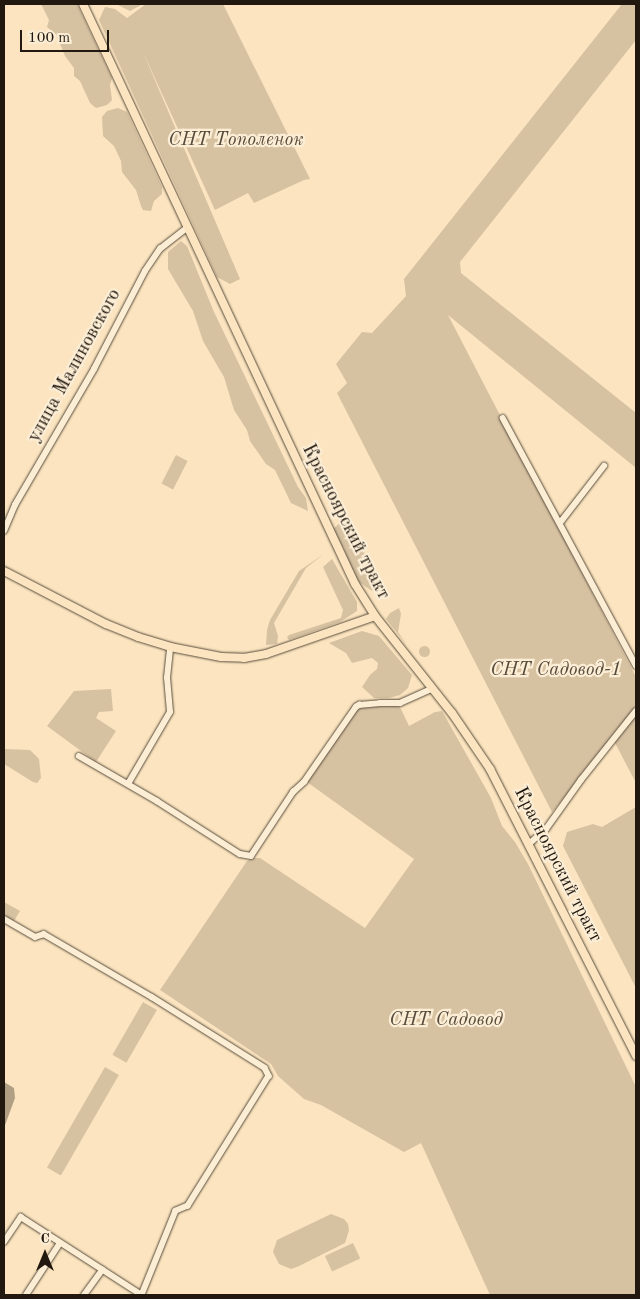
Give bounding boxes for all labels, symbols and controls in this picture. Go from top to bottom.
scale bar [22,20,111,52]
text: 100 m [28,31,70,46]
park label: СНТ Тополенок [168,130,304,152]
street label: улица Малиновского [23,285,127,447]
street label: Красноярский тракт [296,441,394,603]
park label: СНТ Садовод-1 [490,660,622,682]
street label: Красноярский тракт [508,784,606,946]
park label: СНТ Садовод [389,1010,503,1032]
north arrow [20,1229,70,1279]
text: С [40,1232,50,1246]

